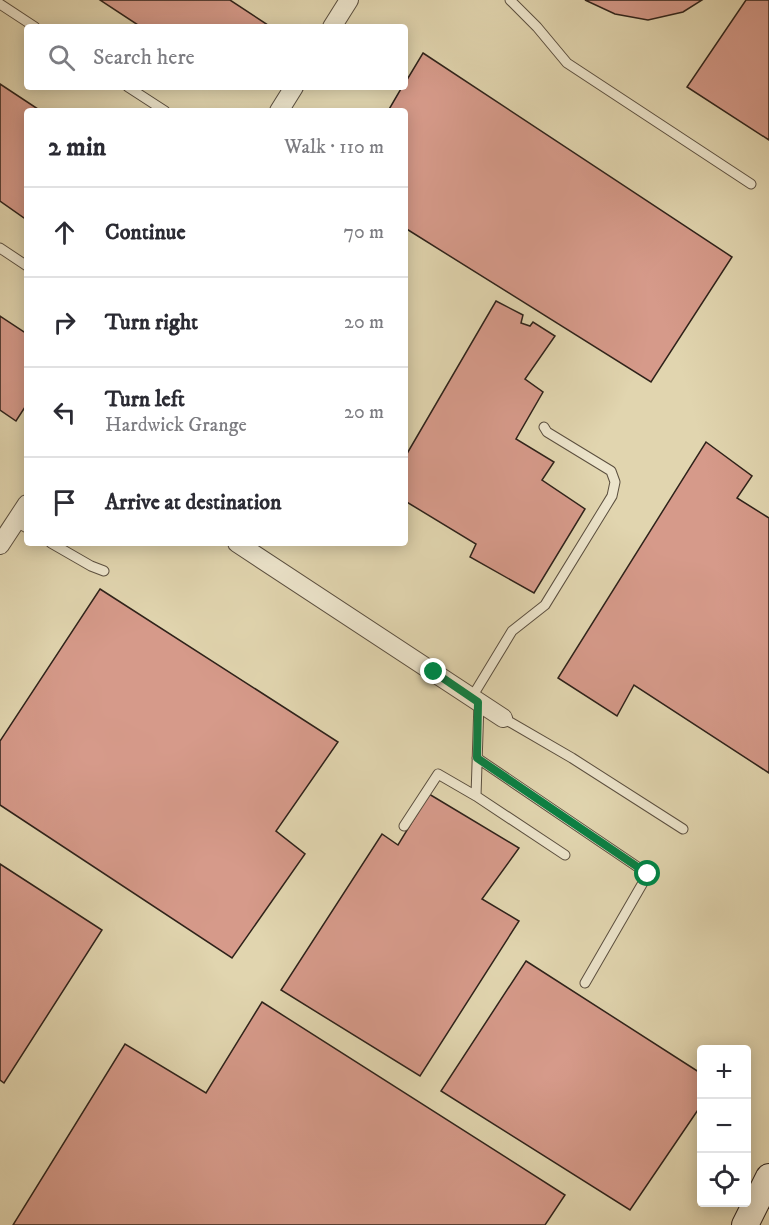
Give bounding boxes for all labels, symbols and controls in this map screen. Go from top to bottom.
search box [24,24,408,90]
icon: search [45,41,78,74]
text: Search here [93,44,195,71]
text: 2 min [48,131,106,164]
text: Walk · 110 m [284,135,384,160]
icon: ahead [48,216,81,249]
text: Continue [105,219,186,246]
text: 70 m [343,220,384,245]
icon: right [48,306,81,339]
text: Turn right [105,309,198,336]
text: 20 m [344,310,384,335]
text: Turn left [105,386,185,413]
icon: left [48,396,81,429]
text: 20 m [344,400,384,425]
text: Hardwick Grange [105,413,247,438]
icon: arrive [48,486,81,519]
text: Arrive at destination [105,489,282,516]
route end [420,658,446,684]
route start [634,860,660,886]
map controls [697,1045,751,1207]
button: + [697,1045,751,1099]
button: − [697,1099,751,1153]
button: locate [697,1153,751,1207]

